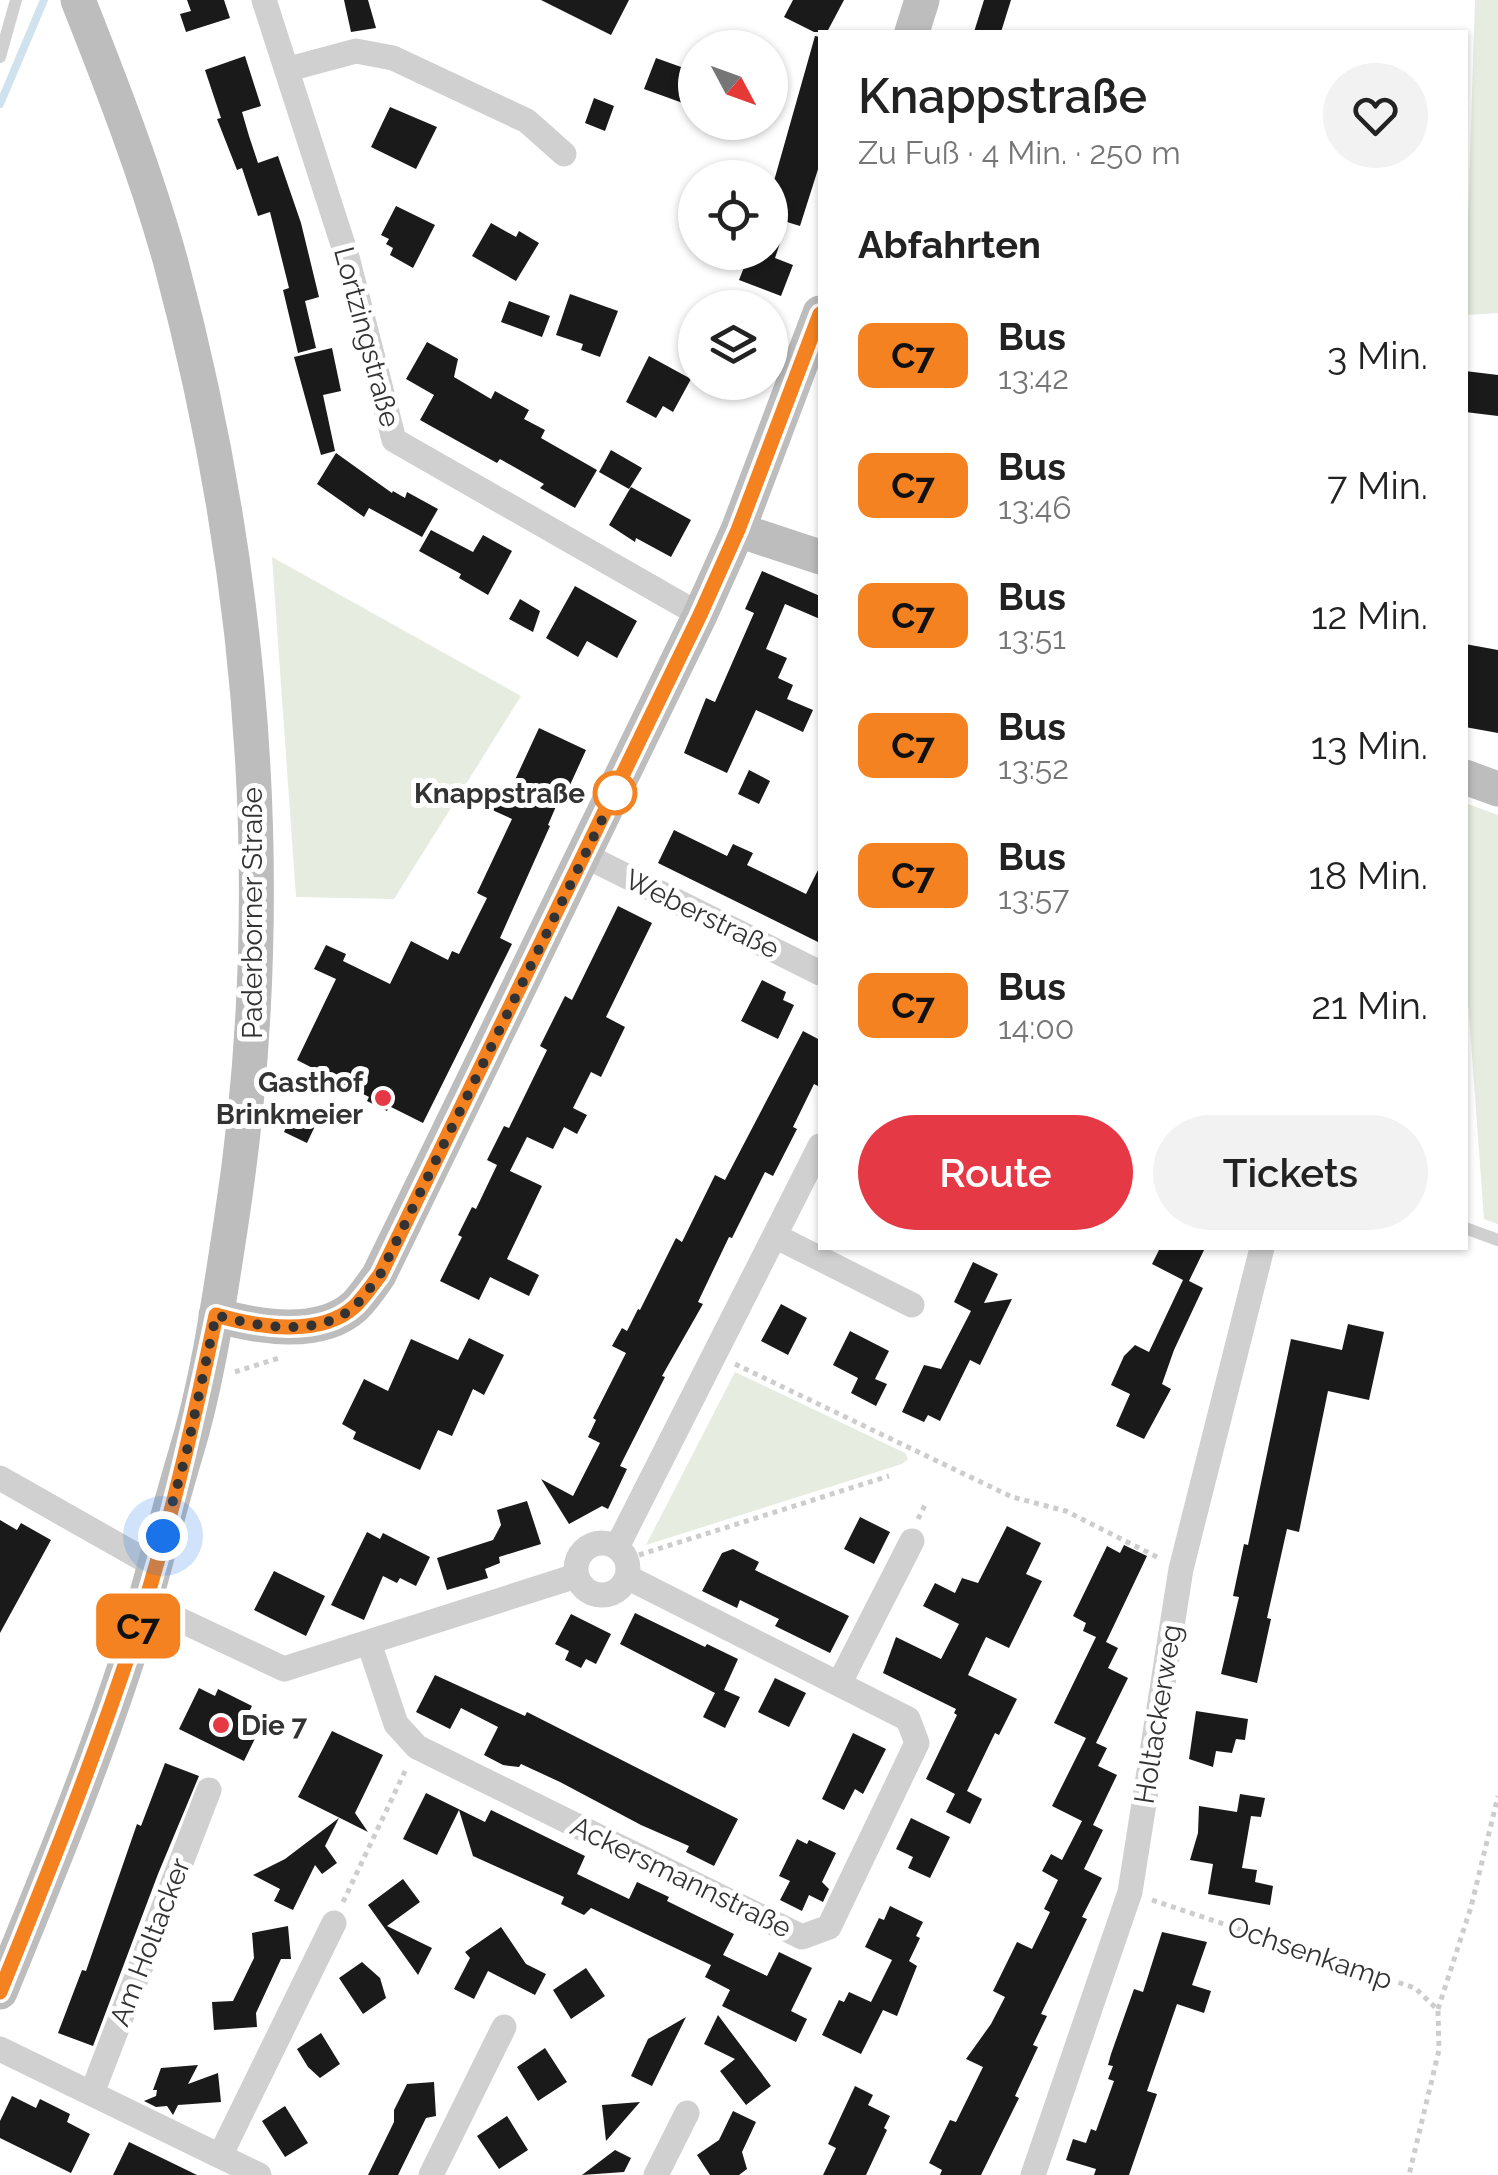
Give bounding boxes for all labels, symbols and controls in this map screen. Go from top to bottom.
north arrow [678,30,788,140]
map controls [678,30,788,400]
button: heart [1323,63,1428,168]
text: Knappstraße [858,68,1147,124]
text: Zu Fuß · 4 Min. · 250 m [858,134,1181,171]
button: locate [678,160,788,270]
text: Abfahrten [858,222,1041,267]
street label: Lortzingstraße [327,243,407,431]
button: layers [678,290,788,400]
text: Bus [998,314,1066,359]
text: 3 Min. [1327,333,1428,378]
text: C7 [891,335,935,376]
text: 13:42 [998,359,1069,396]
text: Bus [998,444,1066,489]
text: 7 Min. [1327,463,1428,508]
text: C7 [891,465,935,506]
text: 13:46 [998,489,1072,526]
text: Bus [998,574,1066,619]
text: 12 Min. [1311,593,1428,638]
text: C7 [891,595,935,636]
text: 13:51 [998,619,1066,656]
text: Bus [998,704,1066,749]
text: 13 Min. [1311,723,1428,768]
text: C7 [891,725,935,766]
text: 13:52 [998,749,1069,786]
marker: Knappstraße [594,772,636,814]
place label: Knappstraße [414,777,585,810]
street label: Paderborner Straße [236,787,269,1039]
text: Bus [998,834,1066,879]
text: 18 Min. [1309,853,1428,898]
text: C7 [891,855,935,896]
street label: Weberstraße [620,863,784,965]
text: 13:57 [998,879,1069,916]
text: Bus [998,964,1066,1009]
text: 21 Min. [1311,983,1428,1028]
text: C7 [891,985,935,1026]
text: 14:00 [998,1009,1074,1046]
place label: Gasthof Brinkmeier [216,1066,365,1131]
marker: Gasthof Brinkmeier [372,1087,394,1109]
button: Route [858,1115,1133,1230]
button: Tickets [1153,1115,1428,1230]
your location [138,1511,188,1561]
line badge: C7 [93,1594,183,1658]
text: C7 [116,1606,160,1647]
street label: Holtackerweg [1128,1622,1188,1806]
place label: Die 7 [241,1709,308,1742]
marker: Die 7 [210,1714,232,1736]
street label: Ackersmannstraße [565,1809,797,1945]
street label: Am Holtacker [103,1853,197,2030]
street label: Ochsenkamp [1223,1909,1397,1997]

